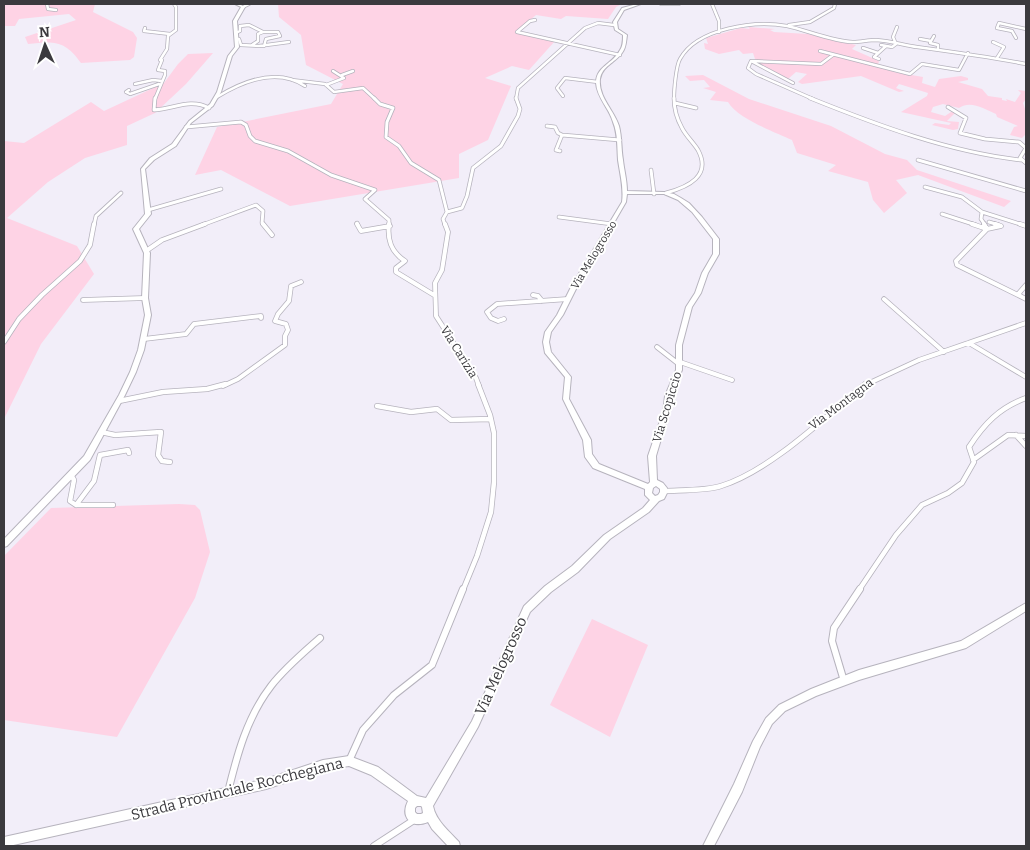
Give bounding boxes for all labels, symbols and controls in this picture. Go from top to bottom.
north arrow [20,20,70,70]
text: N [39,24,50,41]
street label: Via Melogrosso [568,218,620,292]
street label: Via Carizia [438,323,481,381]
street label: Via Scopiccio [650,370,684,444]
street label: Via Montagna [806,375,876,433]
street label: Via Melogrosso [471,614,531,718]
street label: Strada Provinciale Rocchegiana [129,754,345,824]

